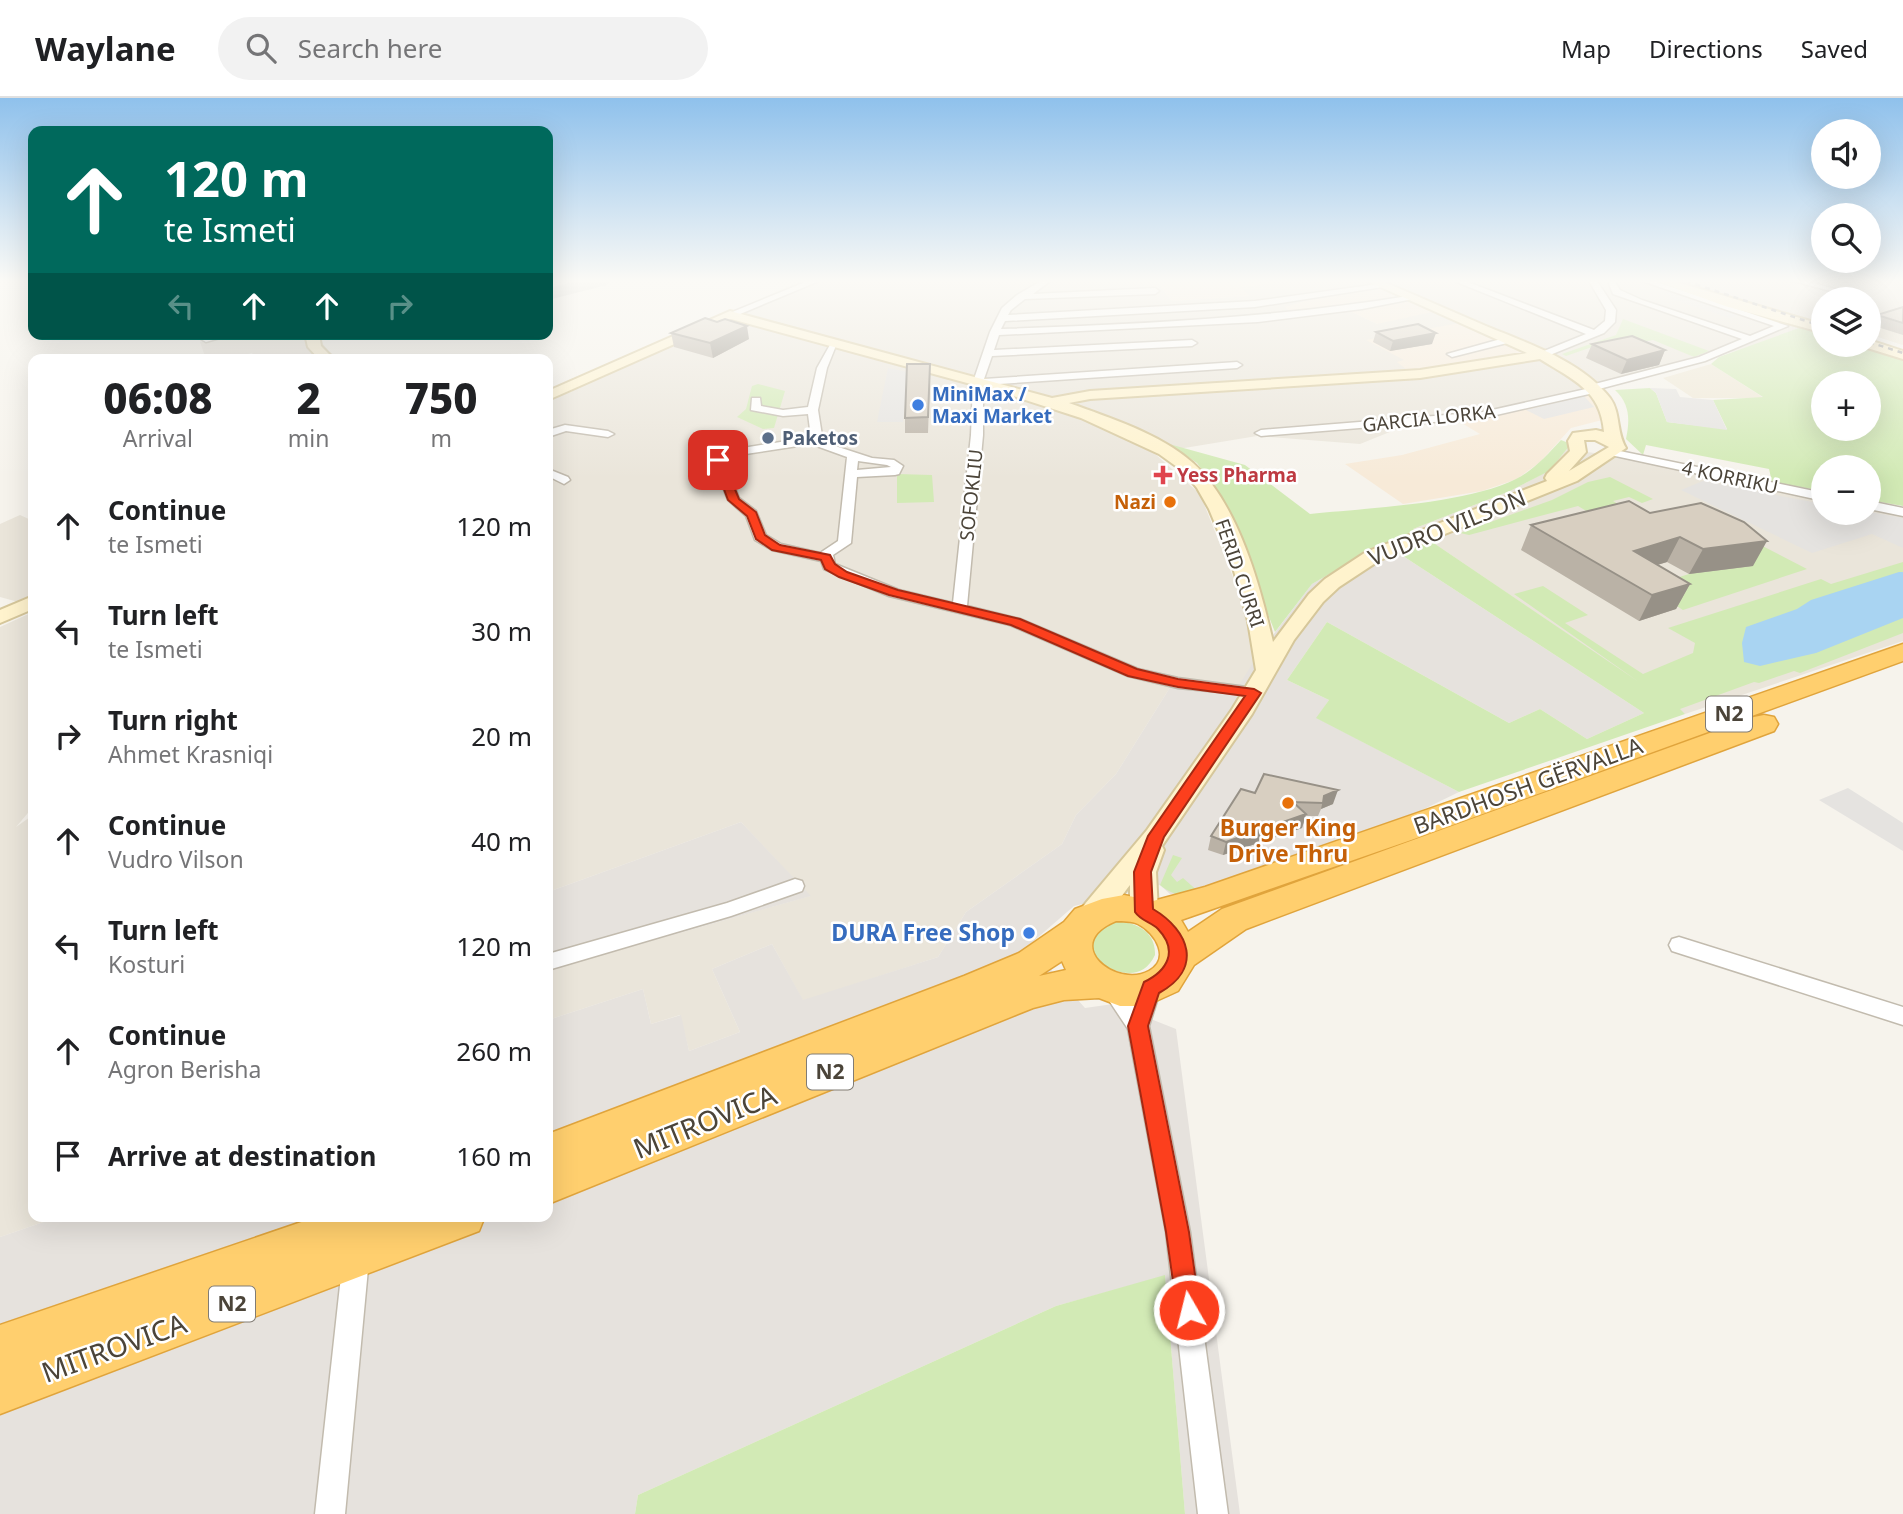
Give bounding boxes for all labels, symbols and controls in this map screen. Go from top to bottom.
search box [218,17,708,80]
text: Waylane [35,26,176,71]
icon: search [242,29,280,67]
text: Search here [298,30,442,66]
text: Map [1561,32,1611,65]
text: Directions [1649,32,1763,65]
text: Saved [1801,32,1868,65]
map controls [1811,119,1881,525]
button: sound [1811,119,1881,189]
text: 120 m [164,145,309,211]
icon: ahead [49,154,140,245]
button: search [1811,203,1881,273]
text: te Ismeti [164,208,296,251]
icon: left [162,287,200,325]
icon: ahead [235,287,273,325]
icon: ahead [308,287,346,325]
icon: right [381,287,419,325]
button: layers [1811,287,1881,357]
text: 06:08 [103,369,212,426]
text: 2 [296,369,321,426]
text: 750 [405,369,478,426]
button: + [1811,371,1881,441]
place label: MiniMax / Maxi Market [932,381,1052,429]
marker: MiniMax / Maxi Market [910,397,926,413]
street label: GARCIA LORKA [1361,398,1498,438]
text: Arrival [123,422,193,454]
text: min [288,422,329,454]
text: m [430,422,452,454]
place label: Paketos [782,425,858,451]
pin [688,430,748,490]
marker: Paketos [760,430,776,446]
icon: arrive [699,441,737,479]
street label: SOFOKLIU [953,448,989,542]
street label: 4 KORRIKU [1679,454,1781,500]
button: − [1811,455,1881,525]
place label: Yess Pharma [1177,462,1297,488]
marker: Yess Pharma [1155,467,1171,483]
street label: VUDRO VILSON [1363,481,1530,573]
place label: Nazi [1114,489,1156,515]
text: Continue [108,492,226,528]
marker: Nazi [1162,494,1178,510]
icon: ahead [49,507,87,545]
text: 120 m [456,508,532,544]
street label: FERID CURRI [1209,515,1271,631]
text: te Ismeti [108,528,203,560]
text: Turn left [108,597,219,633]
icon: left [49,612,87,650]
text: 30 m [471,613,532,649]
text: te Ismeti [108,633,203,665]
road number: N2 [1706,696,1752,732]
text: Turn right [108,702,238,738]
icon: right [49,717,87,755]
text: 20 m [471,718,532,754]
street label: BARDHOSH GËRVALLA [1409,729,1647,841]
text: Ahmet Krasniqi [108,738,273,770]
marker: Burger King Drive Thru [1280,795,1296,811]
text: Continue [108,807,226,843]
place label: Burger King Drive Thru [1220,811,1356,869]
icon: ahead [49,822,87,860]
text: 40 m [471,823,532,859]
text: Vudro Vilson [108,843,244,875]
text: Turn left [108,912,219,948]
place label: DURA Free Shop [831,916,1015,948]
marker: DURA Free Shop [1021,925,1037,941]
icon: left [49,927,87,965]
text: 120 m [456,928,532,964]
text: Kosturi [108,948,185,980]
text: Continue [108,1017,226,1053]
icon: ahead [49,1032,87,1070]
text: 260 m [456,1033,532,1069]
text: Agron Berisha [108,1053,261,1085]
road number: N2 [807,1054,853,1090]
street label: MITROVICA [627,1075,782,1167]
icon: arrive [49,1137,87,1175]
text: Arrive at destination [108,1138,377,1174]
text: 160 m [456,1138,532,1174]
position arrow [1152,1273,1226,1347]
road number: N2 [209,1286,255,1322]
street label: MITROVICA [36,1303,191,1391]

